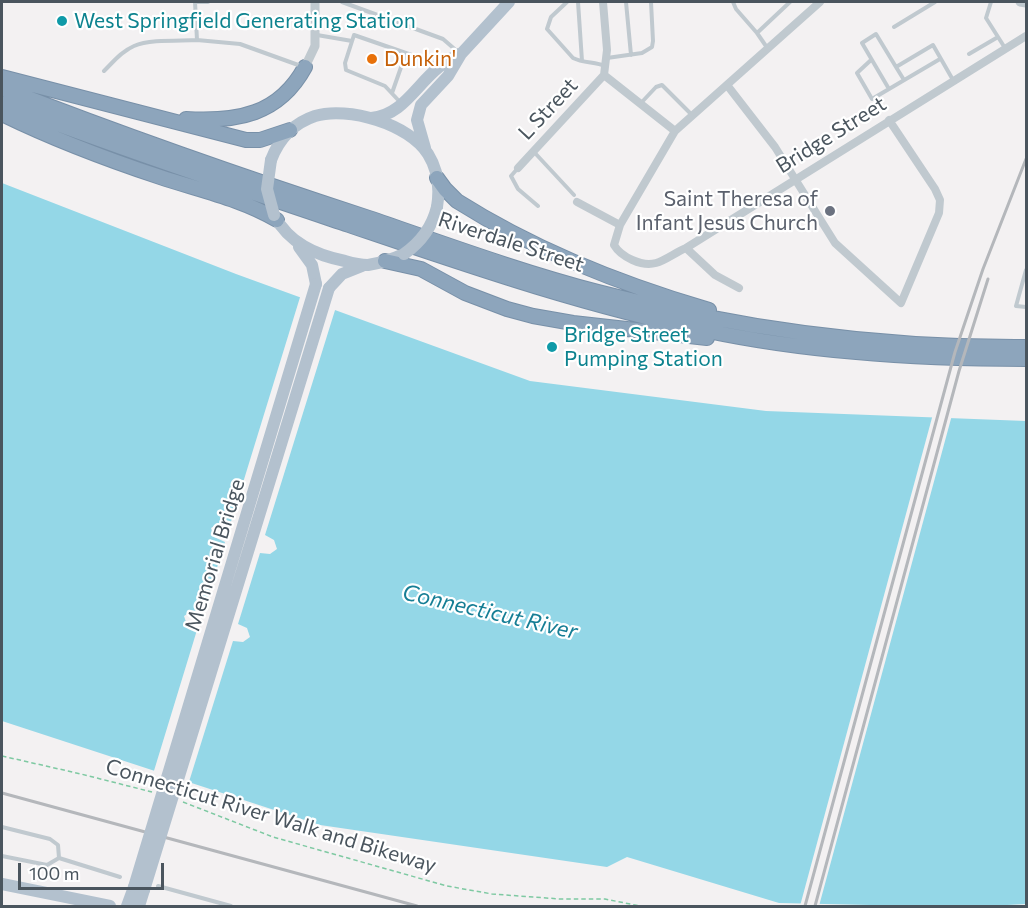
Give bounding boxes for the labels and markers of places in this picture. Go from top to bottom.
place label: West Springfield Generating Station [74,8,416,34]
marker: West Springfield Generating Station [55,14,69,28]
place label: Dunkin' [384,46,456,72]
marker: Dunkin' [365,52,379,66]
place label: Saint Theresa of Infant Jesus Church [636,186,818,236]
marker: Saint Theresa of Infant Jesus Church [823,204,837,218]
place label: Bridge Street Pumping Station [564,322,723,372]
marker: Bridge Street Pumping Station [545,340,559,354]

